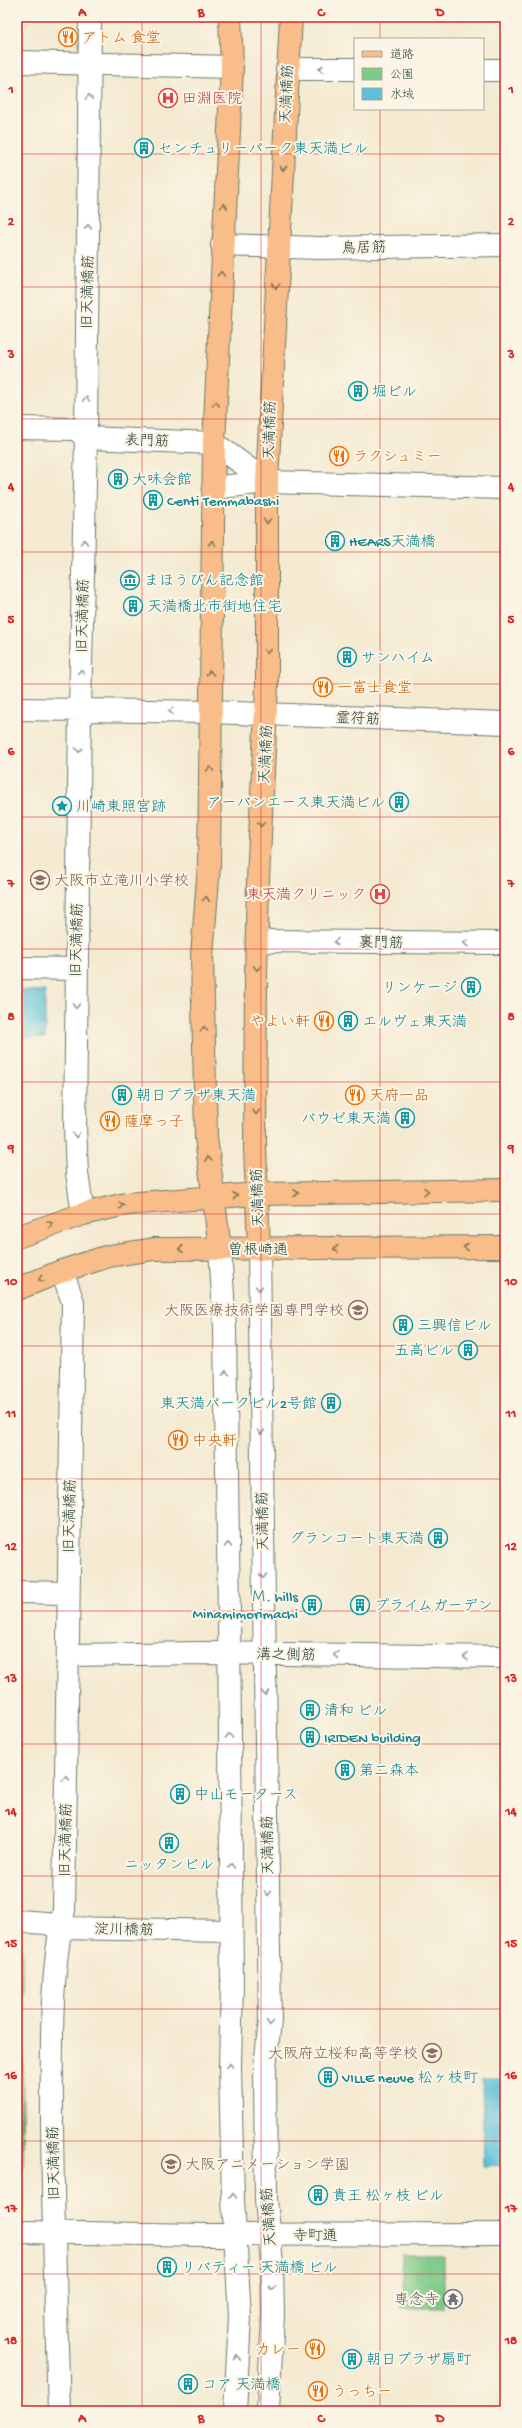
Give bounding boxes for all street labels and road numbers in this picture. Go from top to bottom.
street label: 天満橋筋 [276,64,299,125]
street label: 鳥居筋 [341,239,387,258]
street label: 旧天満橋筋 [78,254,99,330]
street label: 天満橋筋 [260,400,281,460]
street label: 表門筋 [124,431,170,452]
street label: 旧天満橋筋 [73,578,94,654]
street label: 霊符筋 [335,709,381,730]
street label: 天満橋筋 [255,724,278,785]
street label: 旧天満橋筋 [67,902,88,978]
street label: 裏門筋 [358,934,404,953]
street label: 天満橋筋 [248,1168,269,1228]
street label: 曽根崎通 [228,1241,288,1260]
street label: 旧天満橋筋 [60,1478,81,1554]
street label: 天満橋筋 [253,1491,274,1551]
street label: 溝之側筋 [256,1645,316,1666]
street label: 旧天満橋筋 [56,1802,77,1878]
street label: 天満橋筋 [258,1815,279,1875]
street label: 淀川橋筋 [94,1920,154,1941]
street label: 旧天満橋筋 [44,2125,65,2201]
street label: 天満橋筋 [258,2186,281,2247]
street label: 寺町通 [292,2227,338,2246]

